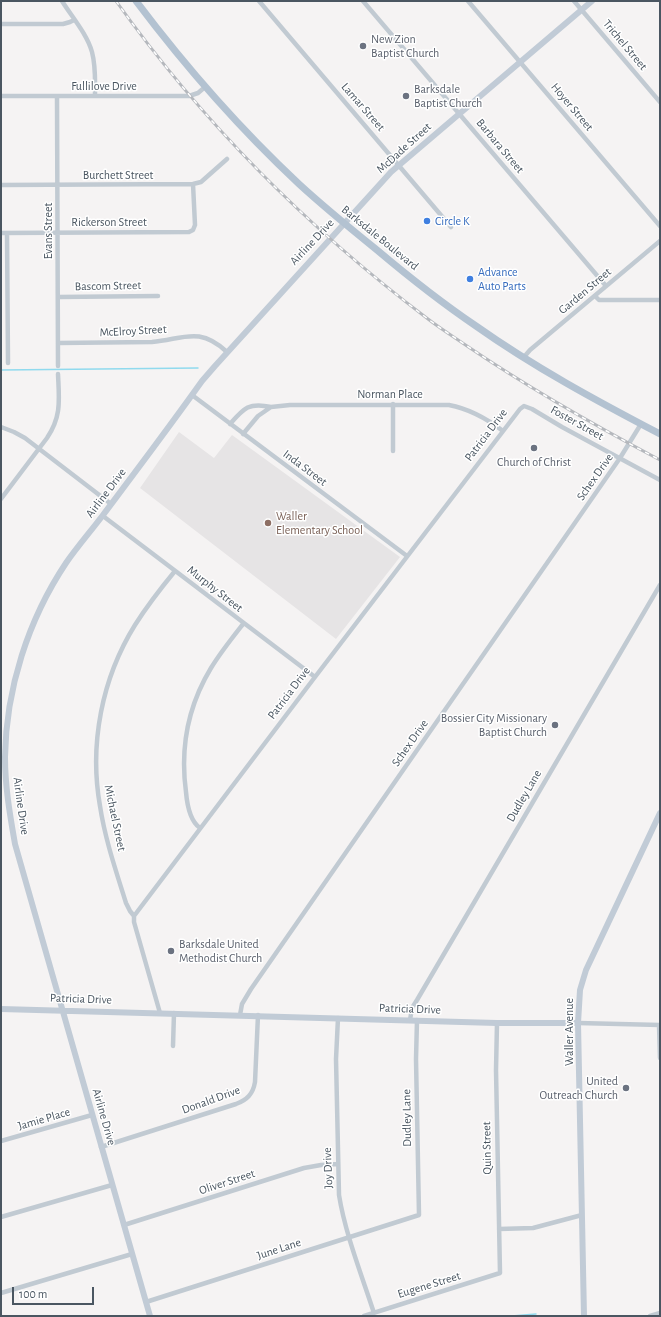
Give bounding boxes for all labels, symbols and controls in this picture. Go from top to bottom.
street label: Trichel Street [600,17,650,73]
place label: New Zion Baptist Church [371,32,439,60]
marker: New Zion Baptist Church [358,41,368,51]
street label: Fullilove Drive [71,79,137,93]
street label: Lamar Street [338,80,388,134]
street label: Hoyer Street [548,80,596,134]
place label: Barksdale Baptist Church [414,82,482,110]
marker: Barksdale Baptist Church [401,91,411,101]
street label: Barbara Street [473,116,527,176]
street label: McDade Street [374,120,434,176]
street label: Burchett Street [83,168,153,182]
street label: Barksdale Boulevard [339,202,421,274]
street label: Evans Street [41,203,55,259]
place label: Circle K [435,214,470,228]
street label: Rickerson Street [71,215,147,229]
street label: Airline Drive [287,216,337,268]
marker: Circle K [422,216,432,226]
place label: Advance Auto Parts [478,265,526,293]
street label: Garden Street [556,265,614,317]
marker: Advance Auto Parts [465,274,475,284]
street label: Bascom Street [75,278,141,294]
street label: McElroy Street [99,322,167,340]
street label: Norman Place [357,387,423,401]
street label: Foster Street [548,403,606,443]
street label: Patricia Drive [462,406,510,464]
marker: Church of Christ [529,443,539,453]
street label: Inda Street [280,447,330,489]
street label: Schex Drive [574,451,616,503]
place label: Church of Christ [497,455,571,469]
street label: Airline Drive [83,465,129,521]
place label: Waller Elementary School [276,509,363,537]
marker: Waller Elementary School [263,518,273,528]
street label: Murphy Street [184,563,246,615]
street label: Patricia Drive [265,664,313,722]
place label: Bossier City Missionary Baptist Church [441,711,547,739]
street label: Schex Drive [389,717,431,769]
marker: Bossier City Missionary Baptist Church [550,720,560,730]
street label: Dudley Lane [503,767,545,825]
street label: Airline Drive [10,776,32,836]
street label: Michael Street [101,783,129,853]
place label: Barksdale United Methodist Church [179,937,262,965]
marker: Barksdale United Methodist Church [166,946,176,956]
street label: Patricia Drive [50,991,112,1007]
street label: Waller Avenue [562,998,576,1066]
street label: Patricia Drive [379,1001,441,1017]
place label: United Outreach Church [539,1074,618,1102]
street label: Donald Drive [180,1083,242,1117]
marker: United Outreach Church [621,1083,631,1093]
street label: Airline Drive [89,1087,119,1147]
street label: Dudley Lane [399,1089,415,1147]
street label: Jamie Place [16,1105,72,1133]
street label: Quin Street [479,1121,495,1175]
street label: Joy Drive [320,1147,336,1189]
street label: Oliver Street [197,1166,257,1198]
street label: June Lane [255,1235,303,1263]
street label: Eugene Street [396,1269,462,1301]
scale bar [14,1279,96,1305]
text: 100 m [19,1288,47,1300]

